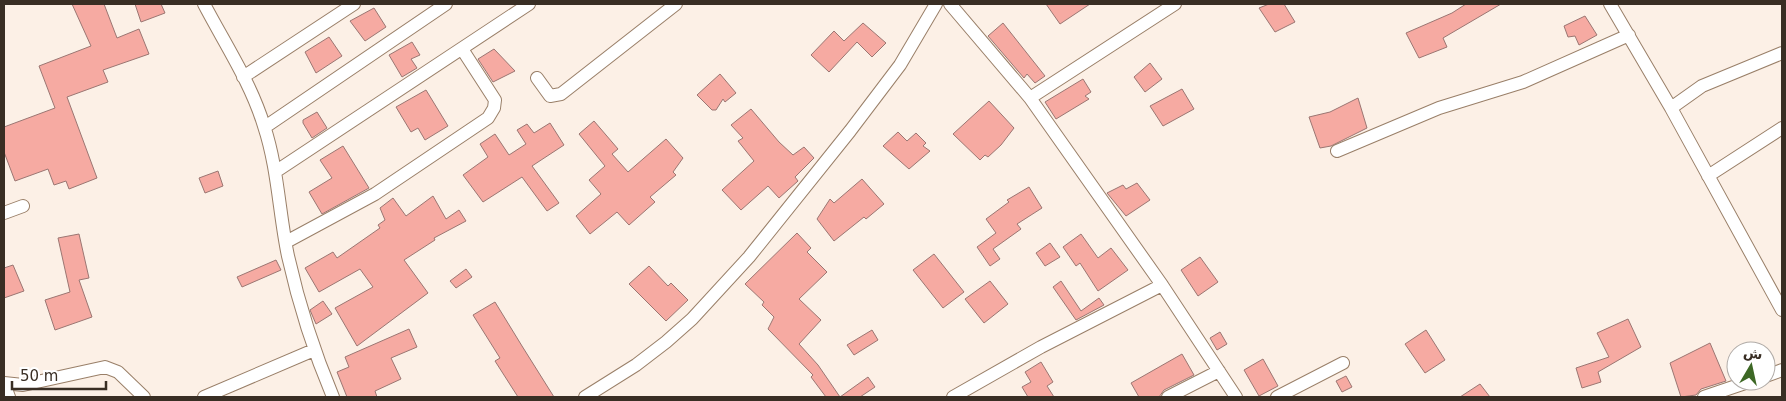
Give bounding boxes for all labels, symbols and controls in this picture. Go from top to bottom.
north arrow [1726,341,1776,391]
text: ش [1742,344,1764,363]
scale bar [12,358,106,390]
text: 50 m [20,367,58,385]

